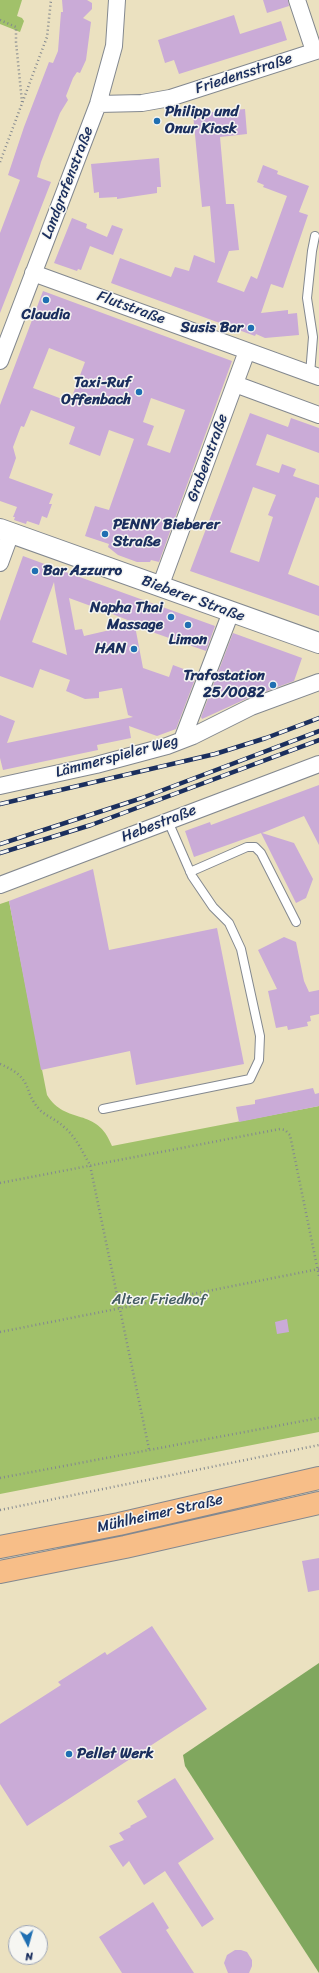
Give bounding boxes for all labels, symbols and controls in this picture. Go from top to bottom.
street label: Friedensstraße [193,50,295,98]
place label: Philipp und Onur Kiosk [165,103,238,138]
marker: Philipp und Onur Kiosk [152,116,162,126]
street label: Landgrafenstraße [38,124,98,242]
street label: Flutstraße [95,287,167,329]
marker: Claudia [41,295,51,305]
place label: Claudia [22,306,70,324]
place label: Susis Bar [181,319,243,337]
marker: Susis Bar [246,323,256,333]
place label: Taxi-Ruf Offenbach [61,374,131,409]
marker: Taxi-Ruf Offenbach [134,387,144,397]
street label: Grabenstraße [184,412,232,504]
place label: PENNY Bieberer Straße [113,516,220,551]
marker: PENNY Bieberer Straße [100,529,110,539]
place label: Bar Azzurro [43,562,122,580]
marker: Bar Azzurro [30,566,40,576]
street label: Bieberer Straße [139,572,247,626]
place label: Napha Thai Massage [90,599,163,634]
marker: Napha Thai Massage [166,612,176,622]
marker: Limon [183,620,193,630]
place label: Limon [169,631,207,649]
place label: HAN [95,640,126,658]
marker: HAN [129,644,139,654]
place label: Trafostation 25/0082 [184,667,265,702]
marker: Trafostation 25/0082 [268,680,278,690]
street label: Lämmerspieler Weg [54,732,180,782]
street label: Hebestraße [119,801,199,847]
park label: Alter Friedhof [112,1291,206,1309]
street label: Mühlheimer Straße [95,1491,225,1537]
place label: Pellet Werk [77,1745,153,1763]
marker: Pellet Werk [64,1749,74,1759]
north arrow [8,1925,48,1965]
text: N [24,1947,34,1966]

